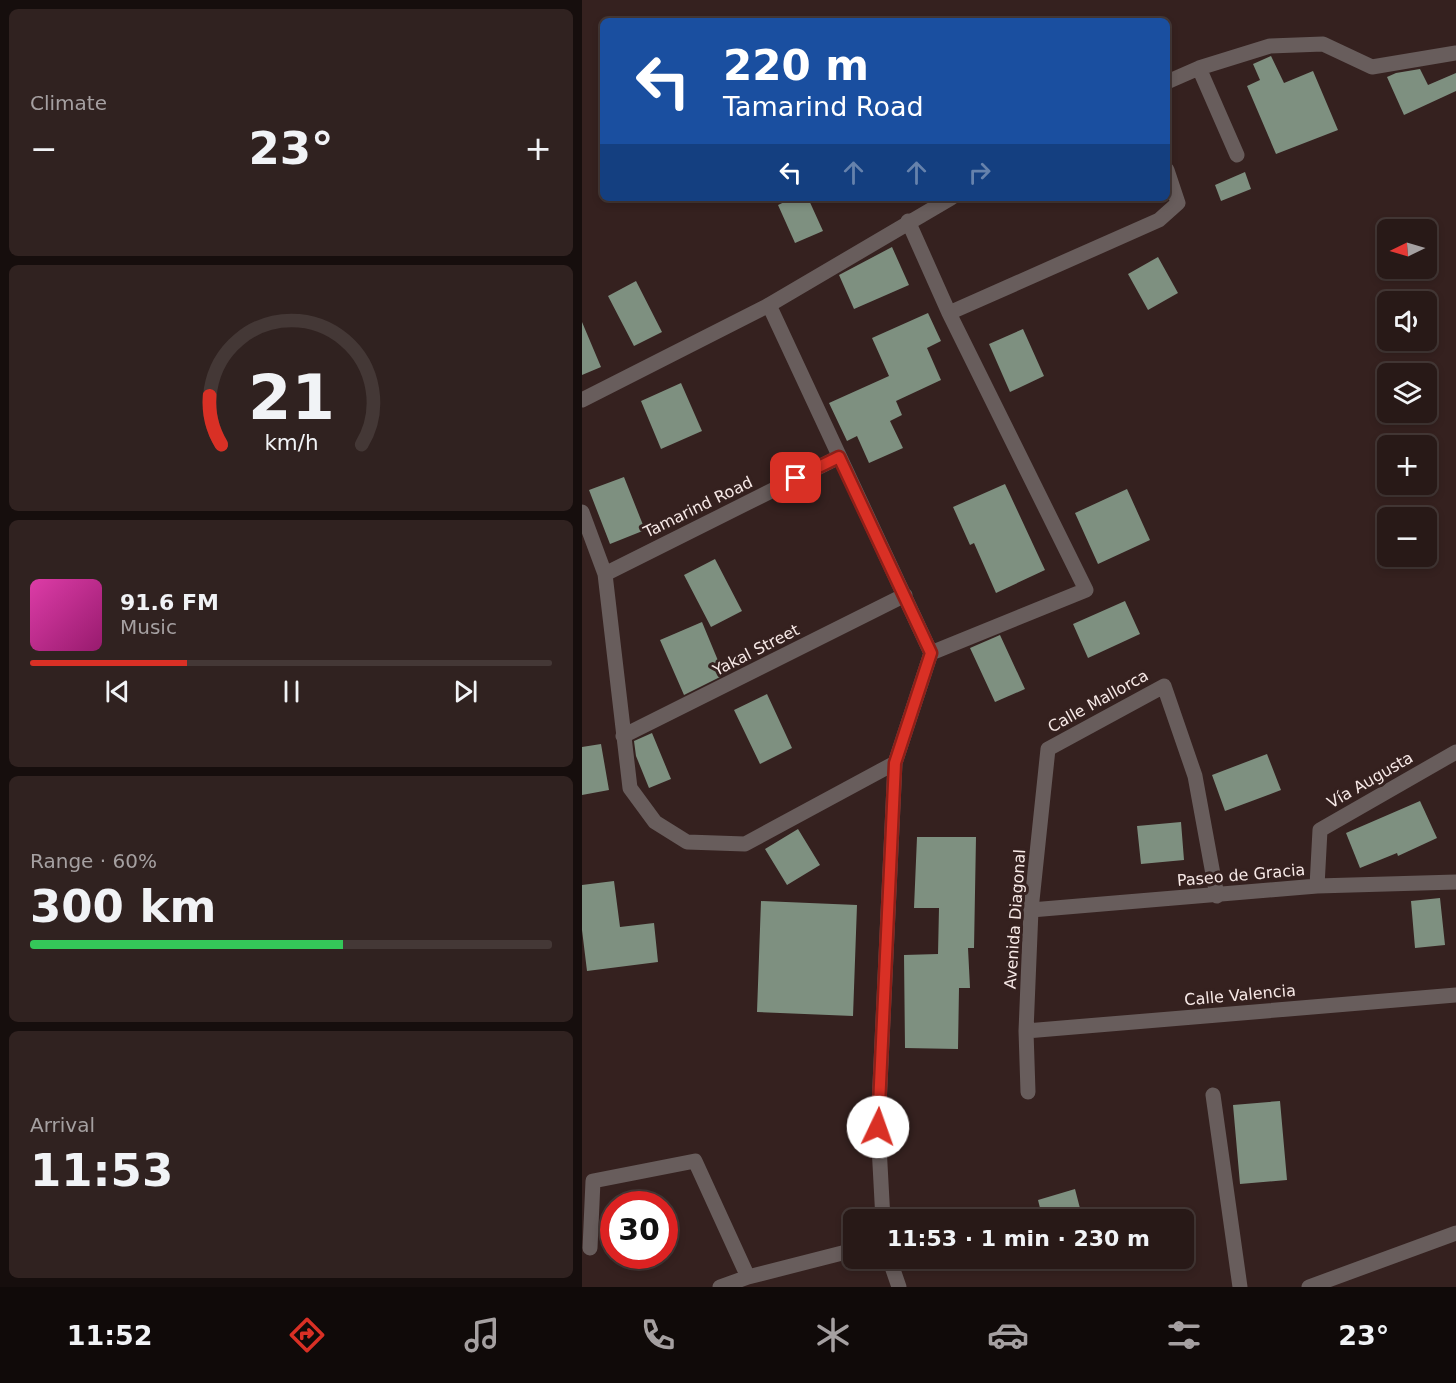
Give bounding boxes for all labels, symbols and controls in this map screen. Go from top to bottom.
text: 220 m [723,41,869,90]
icon: left [624,42,702,120]
text: Climate [30,91,107,115]
text: Tamarind Road [723,91,924,122]
text: 23° [248,122,334,175]
text: − [30,129,58,168]
text: + [524,129,552,168]
icon: left [774,156,807,189]
icon: ahead [837,156,870,189]
icon: ahead [900,156,933,189]
icon: right [963,156,996,189]
north arrow [1377,219,1437,279]
map controls [1377,219,1437,567]
button: sound [1377,291,1437,351]
text: 21 [248,361,334,434]
button: layers [1377,363,1437,423]
text: km/h [264,430,318,455]
button: + [1377,435,1437,495]
pin [770,452,821,503]
icon: arrive [779,461,812,494]
street label: Tamarind Road [640,472,756,542]
button: − [1377,507,1437,567]
text: 91.6 FM [120,590,219,615]
text: Music [120,615,177,639]
street label: Yakal Street [709,620,802,680]
street label: Calle Mallorca [1044,666,1152,736]
icon: previous [101,675,134,708]
icon: pause [275,675,308,708]
icon: next [449,675,482,708]
street label: Vía Augusta [1324,748,1416,812]
text: Range · 60% [30,849,157,873]
street label: Avenida Diagonal [1001,849,1029,989]
street label: Paseo de Gracia [1176,860,1306,890]
text: 300 km [30,880,216,933]
street label: Calle Valencia [1183,981,1297,1009]
position arrow [846,1095,910,1159]
text: Arrival [30,1113,95,1137]
text: 11:53 [30,1144,173,1197]
speed limit sign: 30 [600,1191,678,1269]
text: 11:53 · 1 min · 230 m [887,1226,1150,1251]
icon: directions [286,1314,328,1356]
icon: music [461,1314,503,1356]
icon: phone [637,1314,679,1356]
icon: climate [812,1314,854,1356]
icon: car [987,1314,1029,1356]
icon: filters [1163,1314,1205,1356]
text: 11:52 [67,1320,153,1351]
text: 23° [1338,1320,1389,1351]

